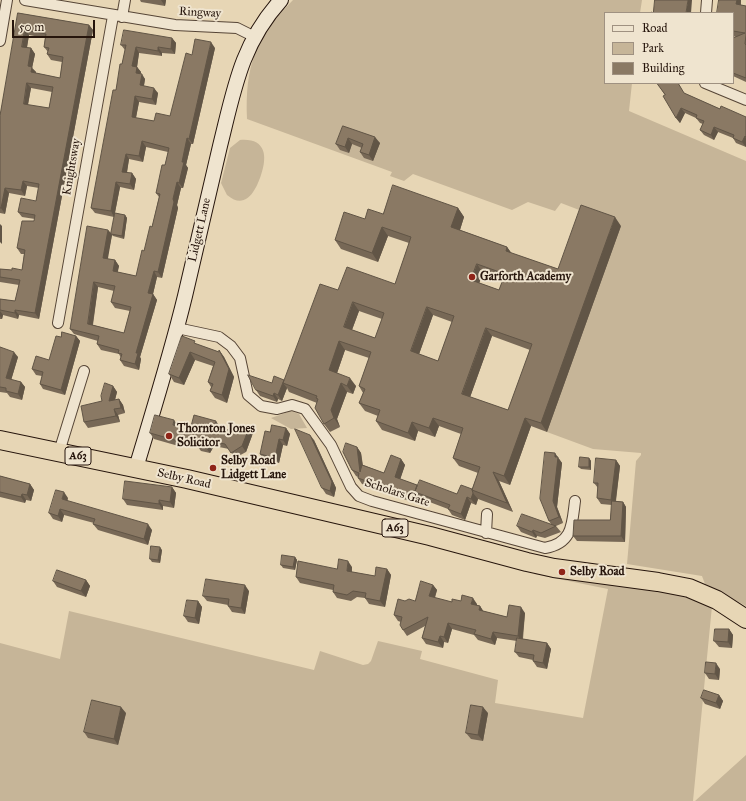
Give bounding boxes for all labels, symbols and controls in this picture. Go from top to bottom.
street label: Ringway [178,5,222,21]
scale bar [14,12,97,38]
legend [604,12,734,84]
text: 50 m [19,20,44,34]
text: Road [642,21,668,35]
text: Park [642,41,664,55]
text: Building [642,61,684,75]
street label: Knightsway [60,137,84,197]
street label: Lidgett Lane [186,197,214,263]
place label: Garforth Academy [480,270,571,284]
marker: Garforth Academy [467,272,477,282]
place label: Thornton Jones Solicitor [177,422,255,450]
marker: Thornton Jones Solicitor [164,431,174,441]
road number: A63 [65,447,91,465]
place label: Selby Road Lidgett Lane [221,454,286,482]
marker: Selby Road Lidgett Lane [208,463,218,473]
street label: Selby Road [156,466,212,492]
street label: Scholars Gate [363,476,431,510]
road number: A63 [382,519,408,537]
place label: Selby Road [570,565,625,579]
marker: Selby Road [557,567,567,577]

